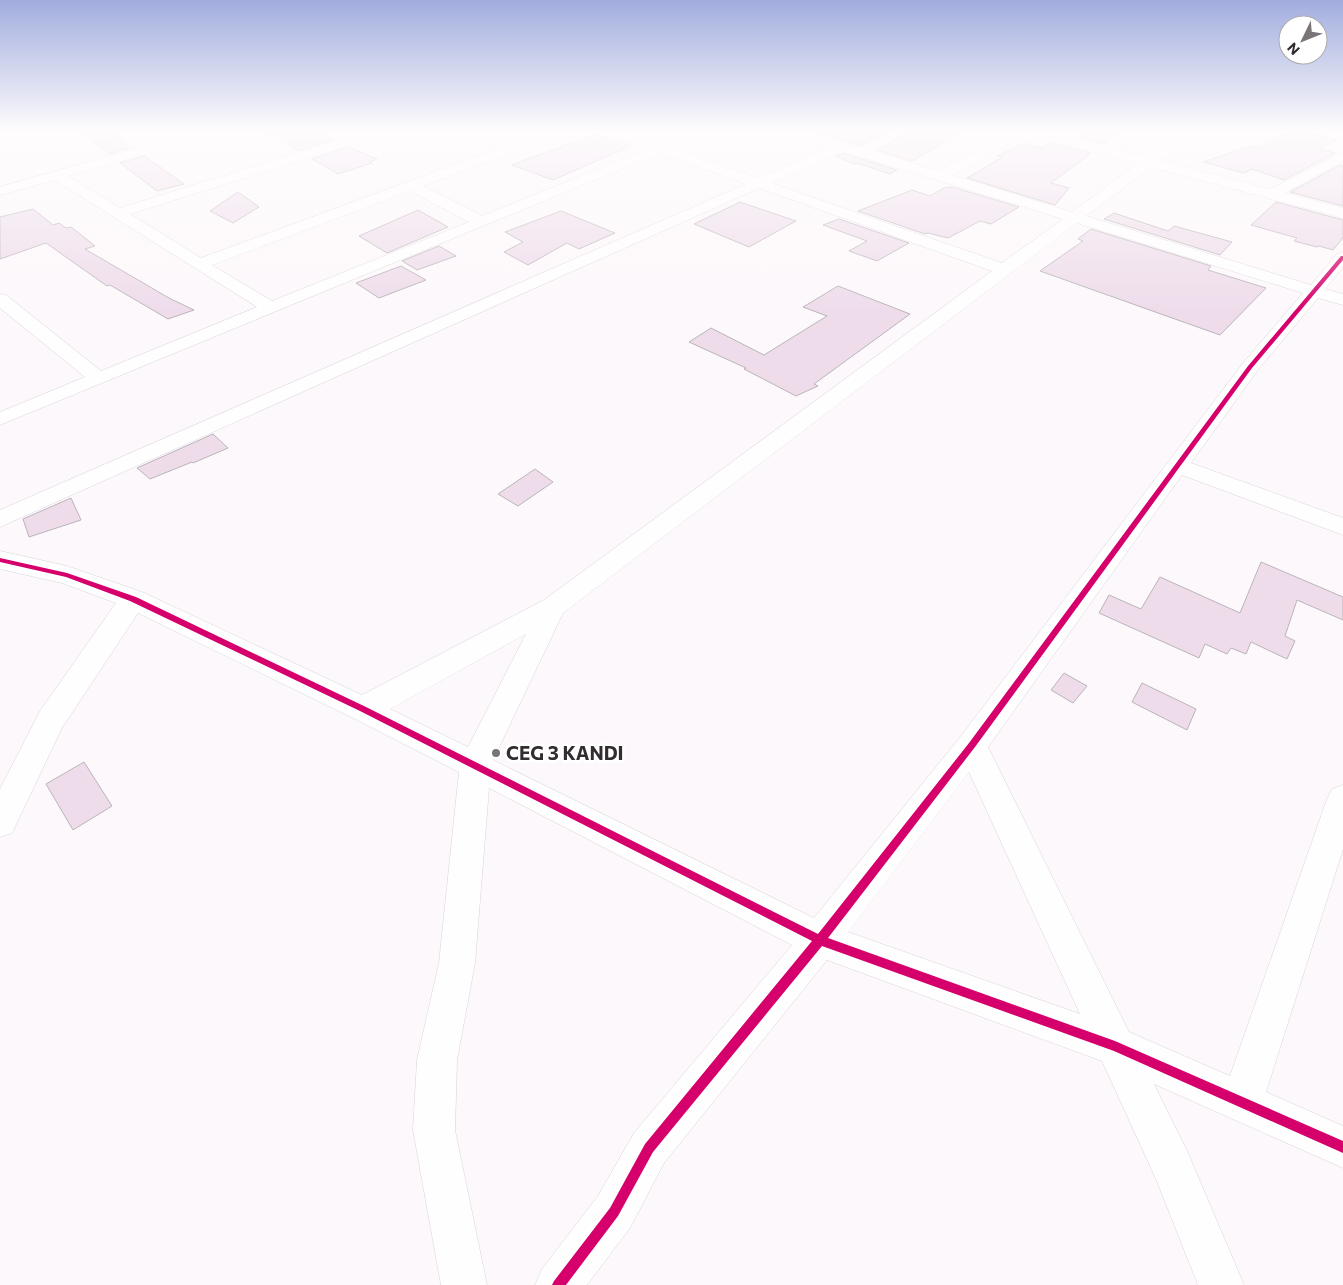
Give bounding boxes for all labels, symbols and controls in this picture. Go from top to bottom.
north arrow [1278,15,1328,65]
text: N [1283,40,1303,59]
place label: CEG 3 KANDI [506,741,624,764]
marker: CEG 3 KANDI [490,747,502,759]

